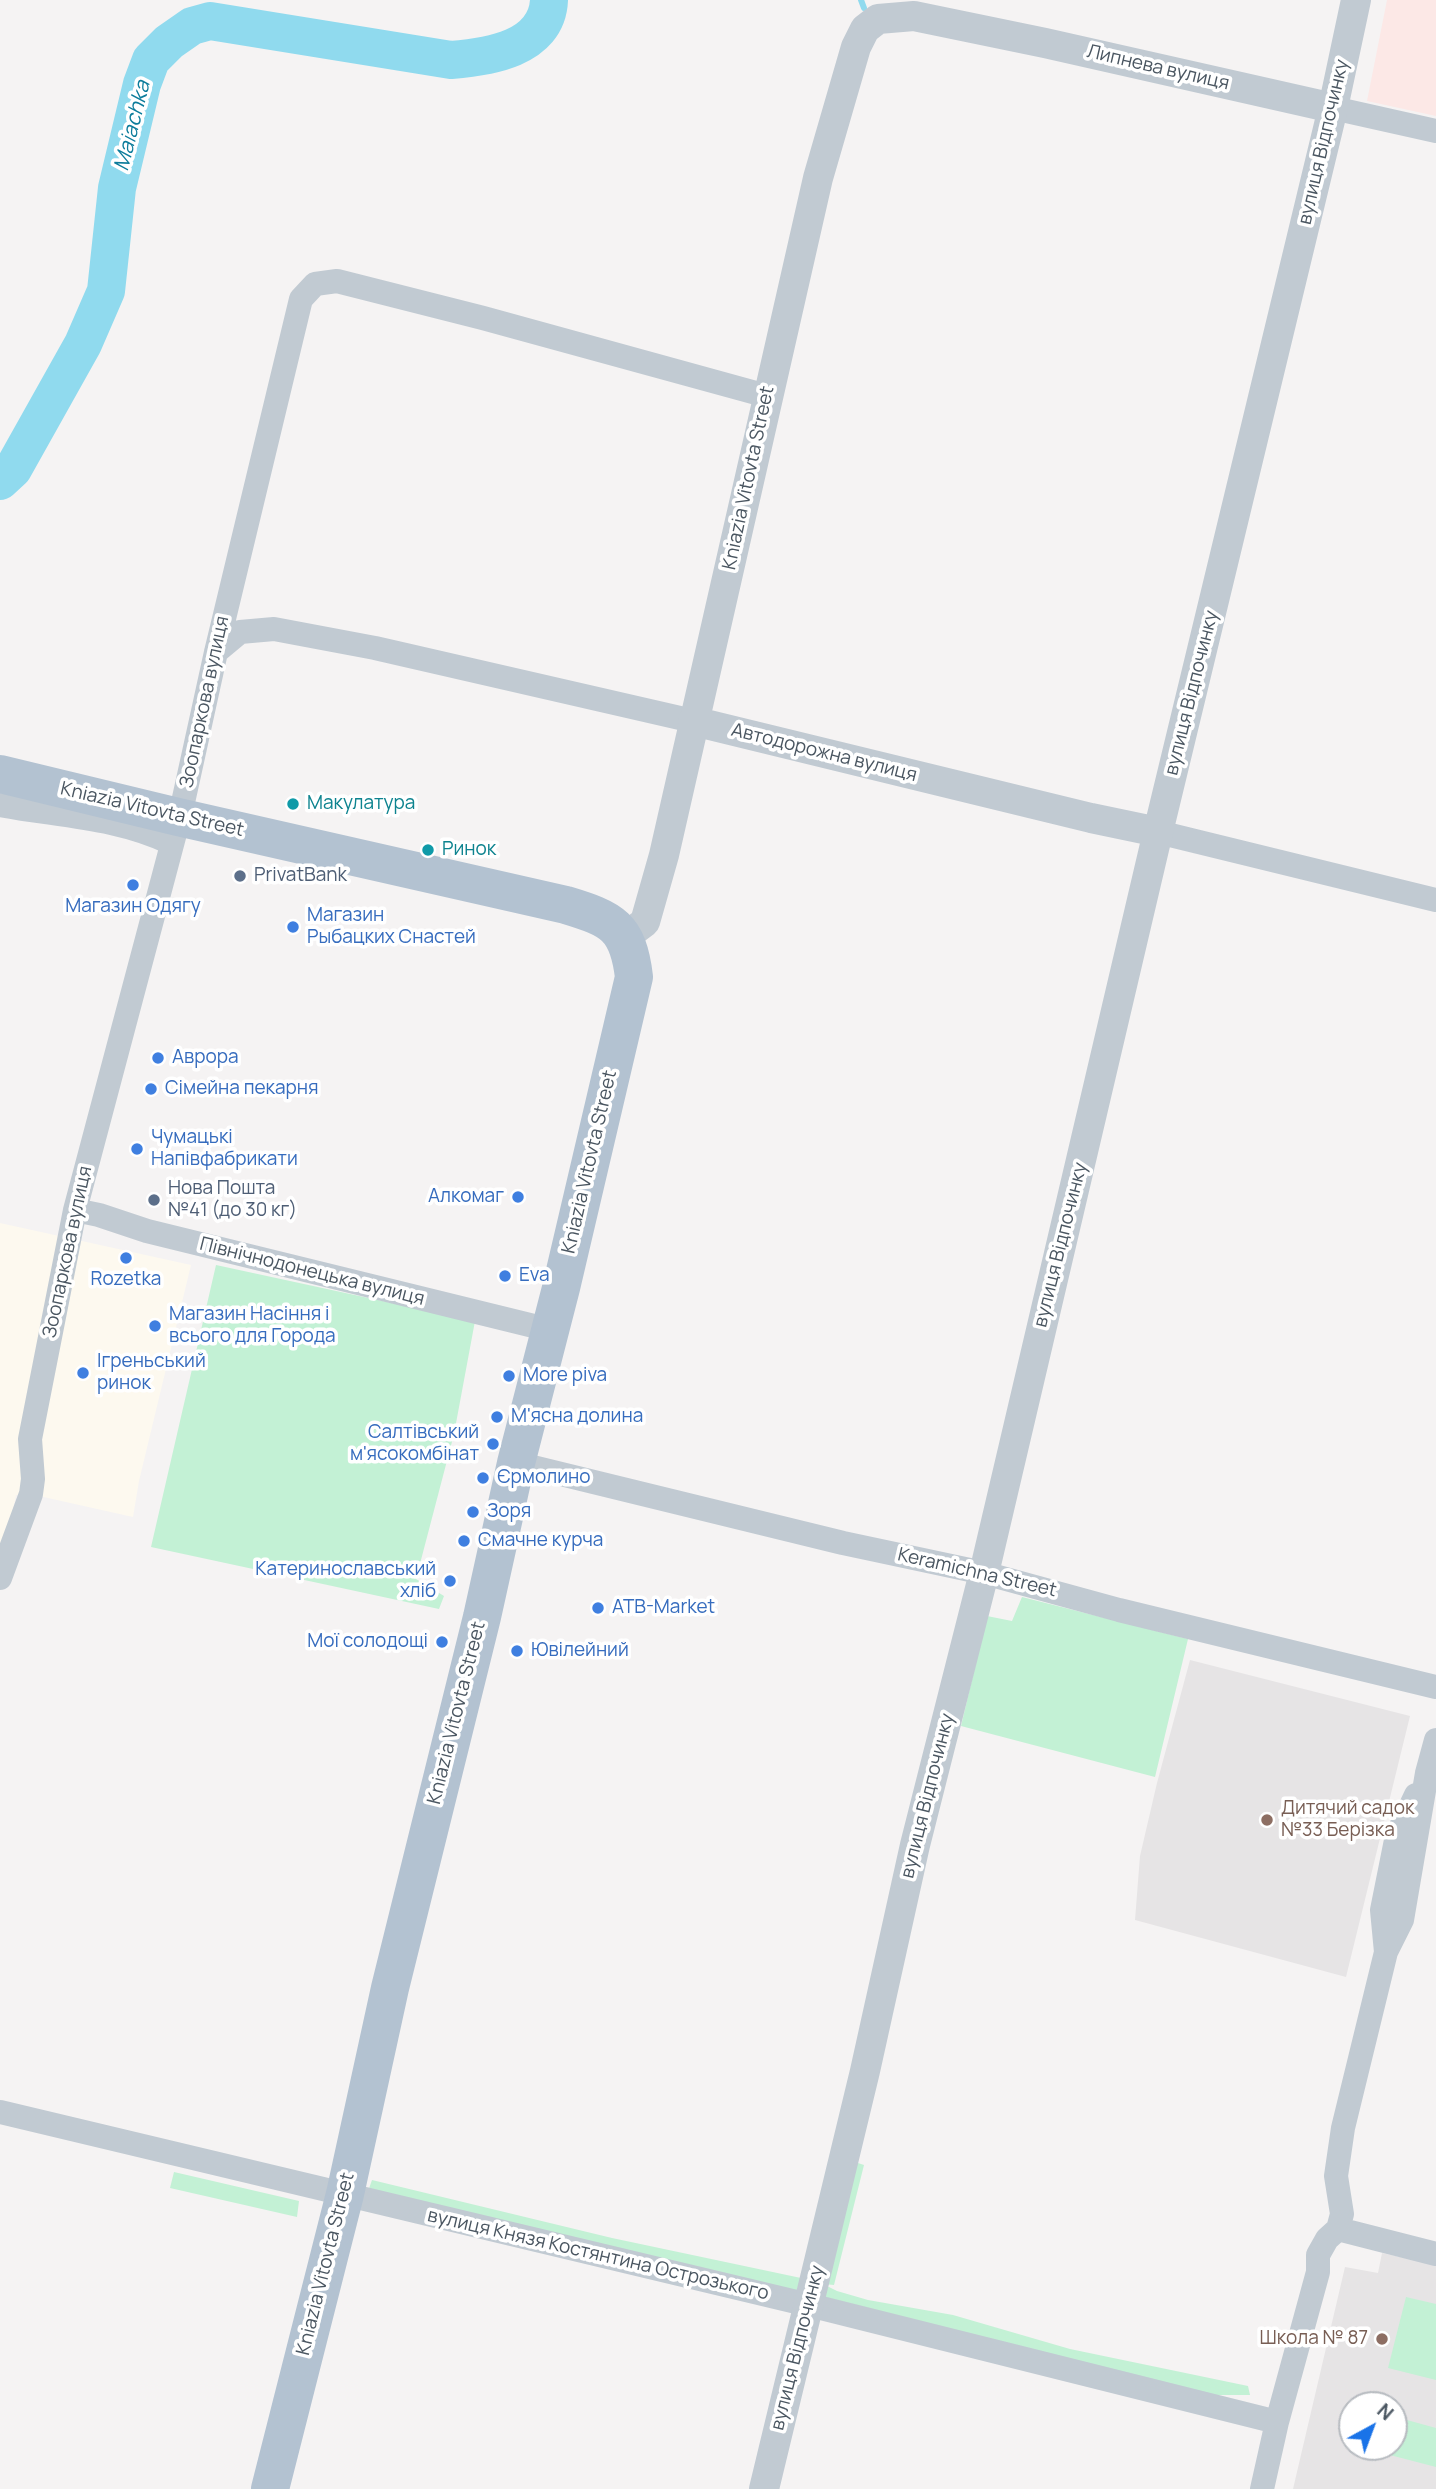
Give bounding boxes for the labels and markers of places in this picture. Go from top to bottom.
place label: Макулатура [307,793,415,815]
marker: Макулатура [285,796,301,812]
place label: Ринок [442,839,496,861]
marker: Ринок [420,842,436,858]
place label: PrivatBank [254,865,347,887]
marker: PrivatBank [232,868,248,884]
marker: Магазин Одягу [125,877,141,893]
place label: Магазин Одягу [65,896,201,918]
place label: Магазин Рыбацких Снастей [307,905,476,949]
marker: Магазин Рыбацких Снастей [285,919,301,935]
place label: Аврора [172,1047,238,1069]
marker: Аврора [150,1050,166,1066]
place label: Сімейна пекарня [165,1078,319,1100]
marker: Сімейна пекарня [143,1081,159,1097]
place label: Чумацькі Напівфабрикати [151,1127,298,1171]
marker: Чумацькі Напівфабрикати [129,1141,145,1157]
place label: Нова Пошта №41 (до 30 кг) [168,1178,297,1222]
place label: Алкомаг [428,1186,504,1208]
marker: Алкомаг [510,1189,526,1205]
marker: Нова Пошта №41 (до 30 кг) [146,1192,162,1208]
marker: Rozetka [118,1250,134,1266]
place label: Eva [519,1265,549,1287]
marker: Eva [497,1268,513,1284]
place label: Rozetka [91,1269,161,1291]
place label: Магазин Насіння і всього для Города [169,1304,336,1348]
marker: Магазин Насіння і всього для Города [147,1318,163,1334]
place label: Ігреньський ринок [97,1351,206,1395]
marker: Ігреньський ринок [75,1365,91,1381]
place label: More piva [523,1365,607,1387]
marker: More piva [501,1368,517,1384]
place label: М'ясна долина [511,1406,643,1428]
marker: М'ясна долина [489,1409,505,1425]
place label: Салтівський м'ясокомбінат [350,1422,479,1466]
marker: Салтівський м'ясокомбінат [485,1436,501,1452]
place label: Єрмолино [497,1467,590,1489]
marker: Єрмолино [475,1470,491,1486]
place label: Зоря [487,1501,531,1523]
marker: Зоря [465,1504,481,1520]
place label: Смачне курча [478,1530,603,1552]
marker: Смачне курча [456,1533,472,1549]
place label: Катеринославський хліб [255,1559,436,1603]
marker: Катеринославський хліб [442,1573,458,1589]
place label: ATB-Market [612,1597,715,1619]
marker: ATB-Market [590,1600,606,1616]
place label: Мої солодощі [307,1631,428,1653]
marker: Мої солодощі [434,1634,450,1650]
place label: Ювілейний [531,1640,629,1662]
marker: Ювілейний [509,1643,525,1659]
place label: Дитячий садок №33 Берізка [1281,1798,1414,1842]
marker: Дитячий садок №33 Берізка [1259,1812,1275,1828]
place label: Школа № 87 [1260,2328,1368,2350]
marker: Школа № 87 [1374,2331,1390,2347]

